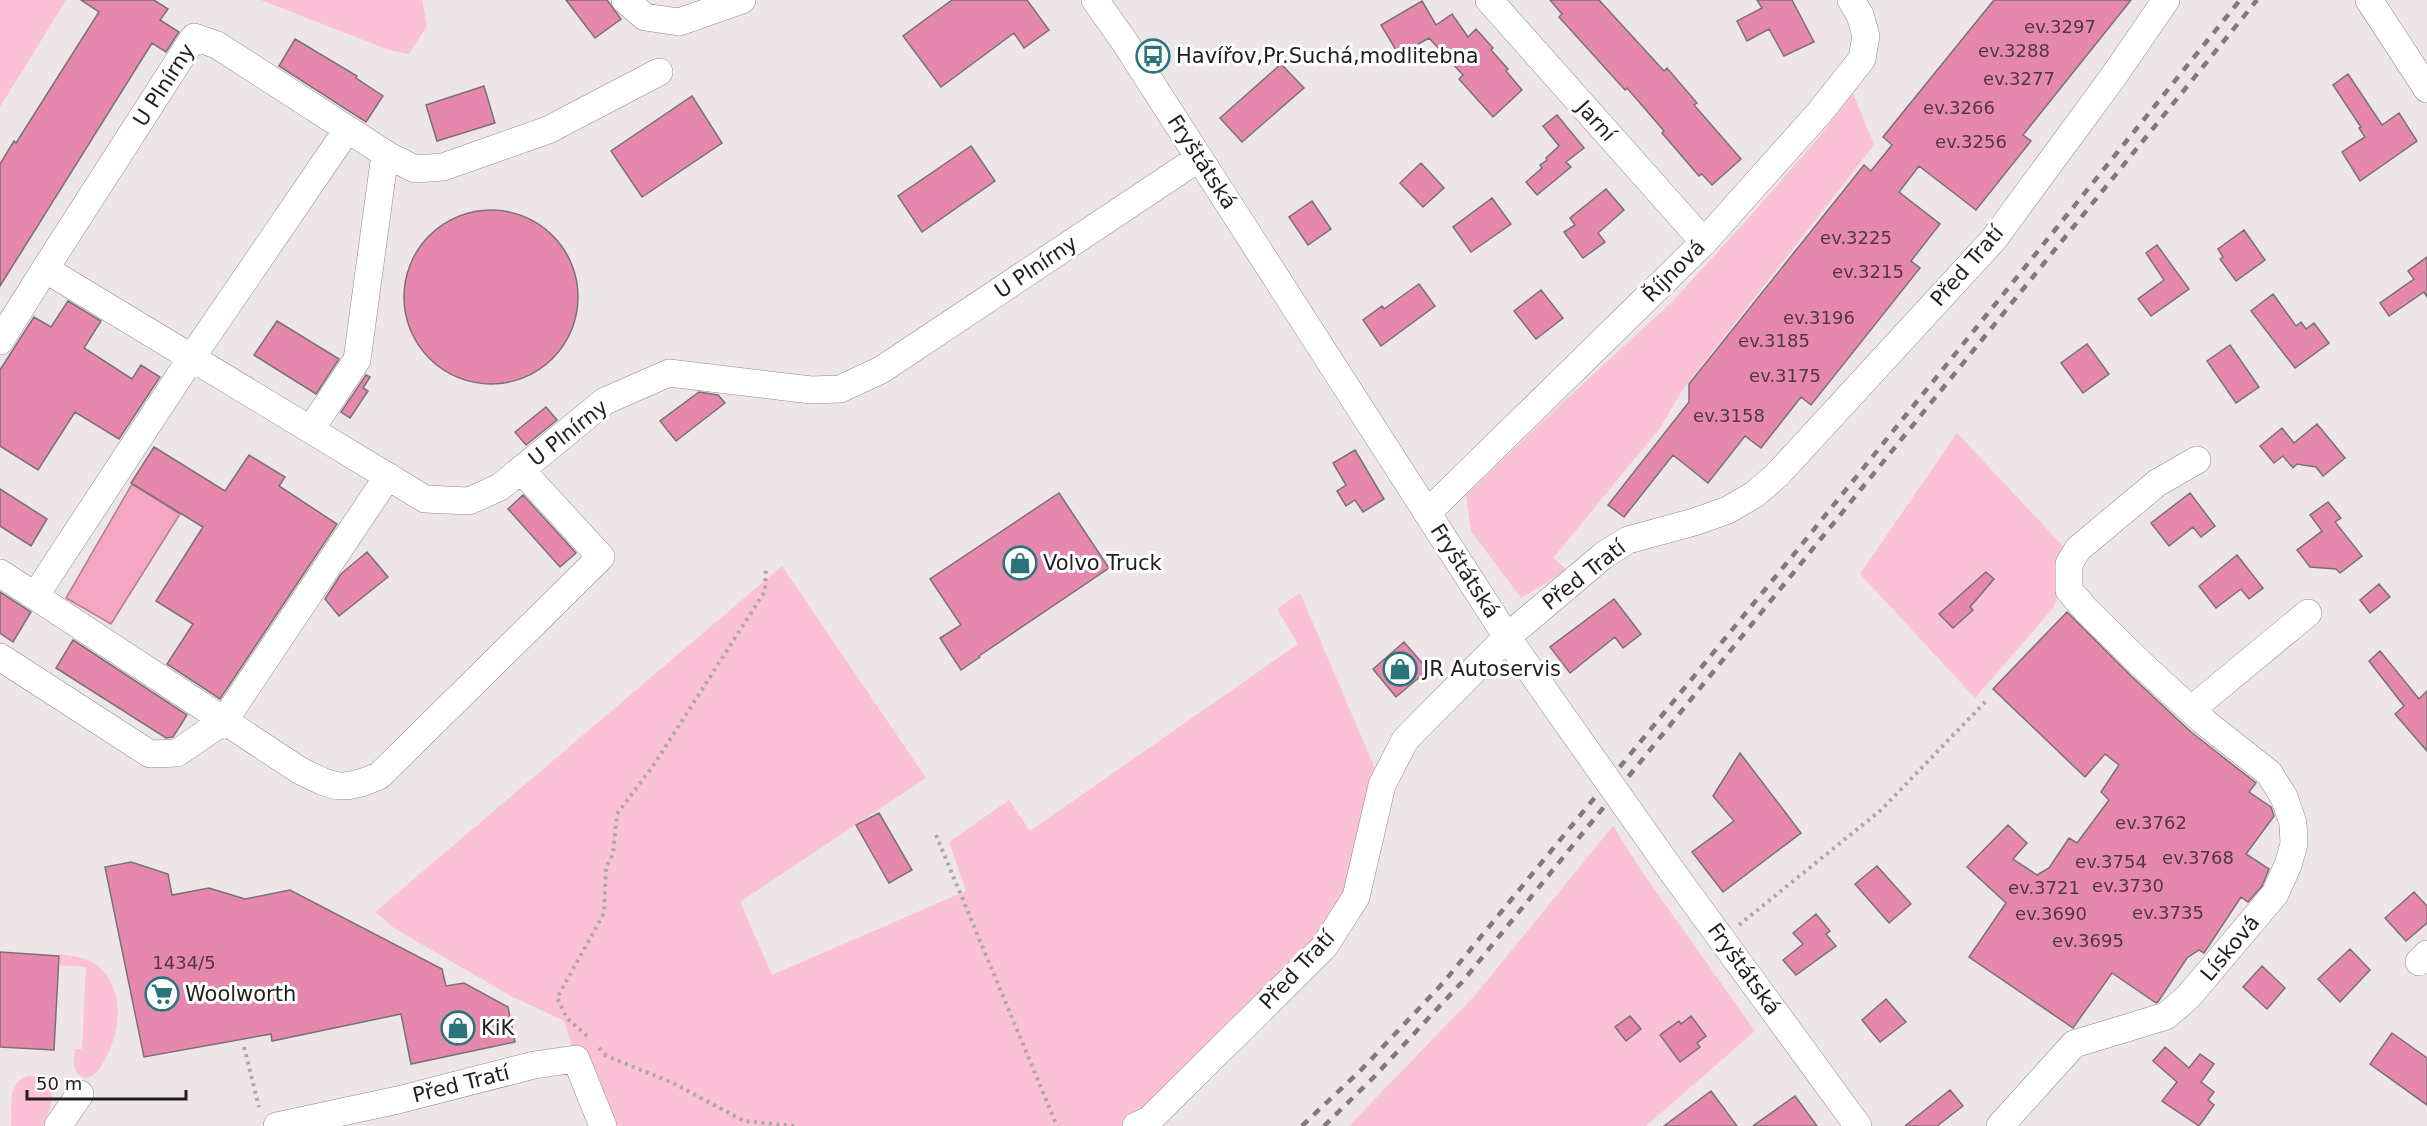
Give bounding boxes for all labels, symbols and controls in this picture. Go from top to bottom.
house number: ev.3297 [2024,16,2096,37]
bus stop icon: Havířov,Pr.Suchá,modlitebna [1135,38,1171,74]
street label: U Plnírny [128,39,200,131]
house number: ev.3288 [1978,40,2050,61]
place label: Havířov,Pr.Suchá,modlitebna [1176,44,1479,68]
house number: ev.3277 [1983,68,2055,89]
street label: Jarní [1570,94,1621,147]
house number: ev.3266 [1923,97,1995,118]
street label: Fryštátská [1163,110,1241,214]
house number: ev.3256 [1935,131,2007,152]
street label: Před Tratí [1926,220,2009,311]
house number: ev.3225 [1820,227,1892,248]
street label: U Plnírny [990,231,1082,303]
street label: Říjnová [1637,234,1710,307]
house number: ev.3215 [1832,261,1904,282]
house number: ev.3196 [1783,307,1855,328]
house number: ev.3185 [1738,330,1810,351]
house number: ev.3175 [1749,365,1821,386]
street label: U Plnírny [524,395,612,471]
house number: ev.3158 [1693,405,1765,426]
street label: Fryštátská [1426,519,1504,623]
street label: Před Tratí [1538,534,1631,615]
shop icon: Volvo Truck [1002,545,1038,581]
place label: Volvo Truck [1043,551,1163,575]
shop icon: JR Autoservis [1382,651,1418,687]
place label: JR Autoservis [1421,657,1561,681]
house number: ev.3762 [2115,812,2187,833]
house number: ev.3768 [2162,847,2234,868]
house number: ev.3754 [2075,851,2147,872]
house number: ev.3730 [2092,875,2164,896]
house number: ev.3721 [2008,877,2080,898]
house number: ev.3735 [2132,902,2204,923]
house number: ev.3690 [2015,903,2087,924]
street label: Lísková [2196,910,2264,986]
street label: Fryštátská [1703,918,1785,1020]
street label: Před Tratí [1255,925,1340,1014]
house number: ev.3695 [2052,930,2124,951]
house number: 1434/5 [152,952,216,973]
supermarket icon: Woolworth [144,976,180,1012]
place label: Woolworth [185,982,296,1006]
shop icon: KiK [440,1010,476,1046]
place label: KiK [481,1016,516,1040]
street label: Před Tratí [410,1060,513,1108]
scale bar [27,1063,186,1101]
text: 50 m [36,1073,82,1094]

